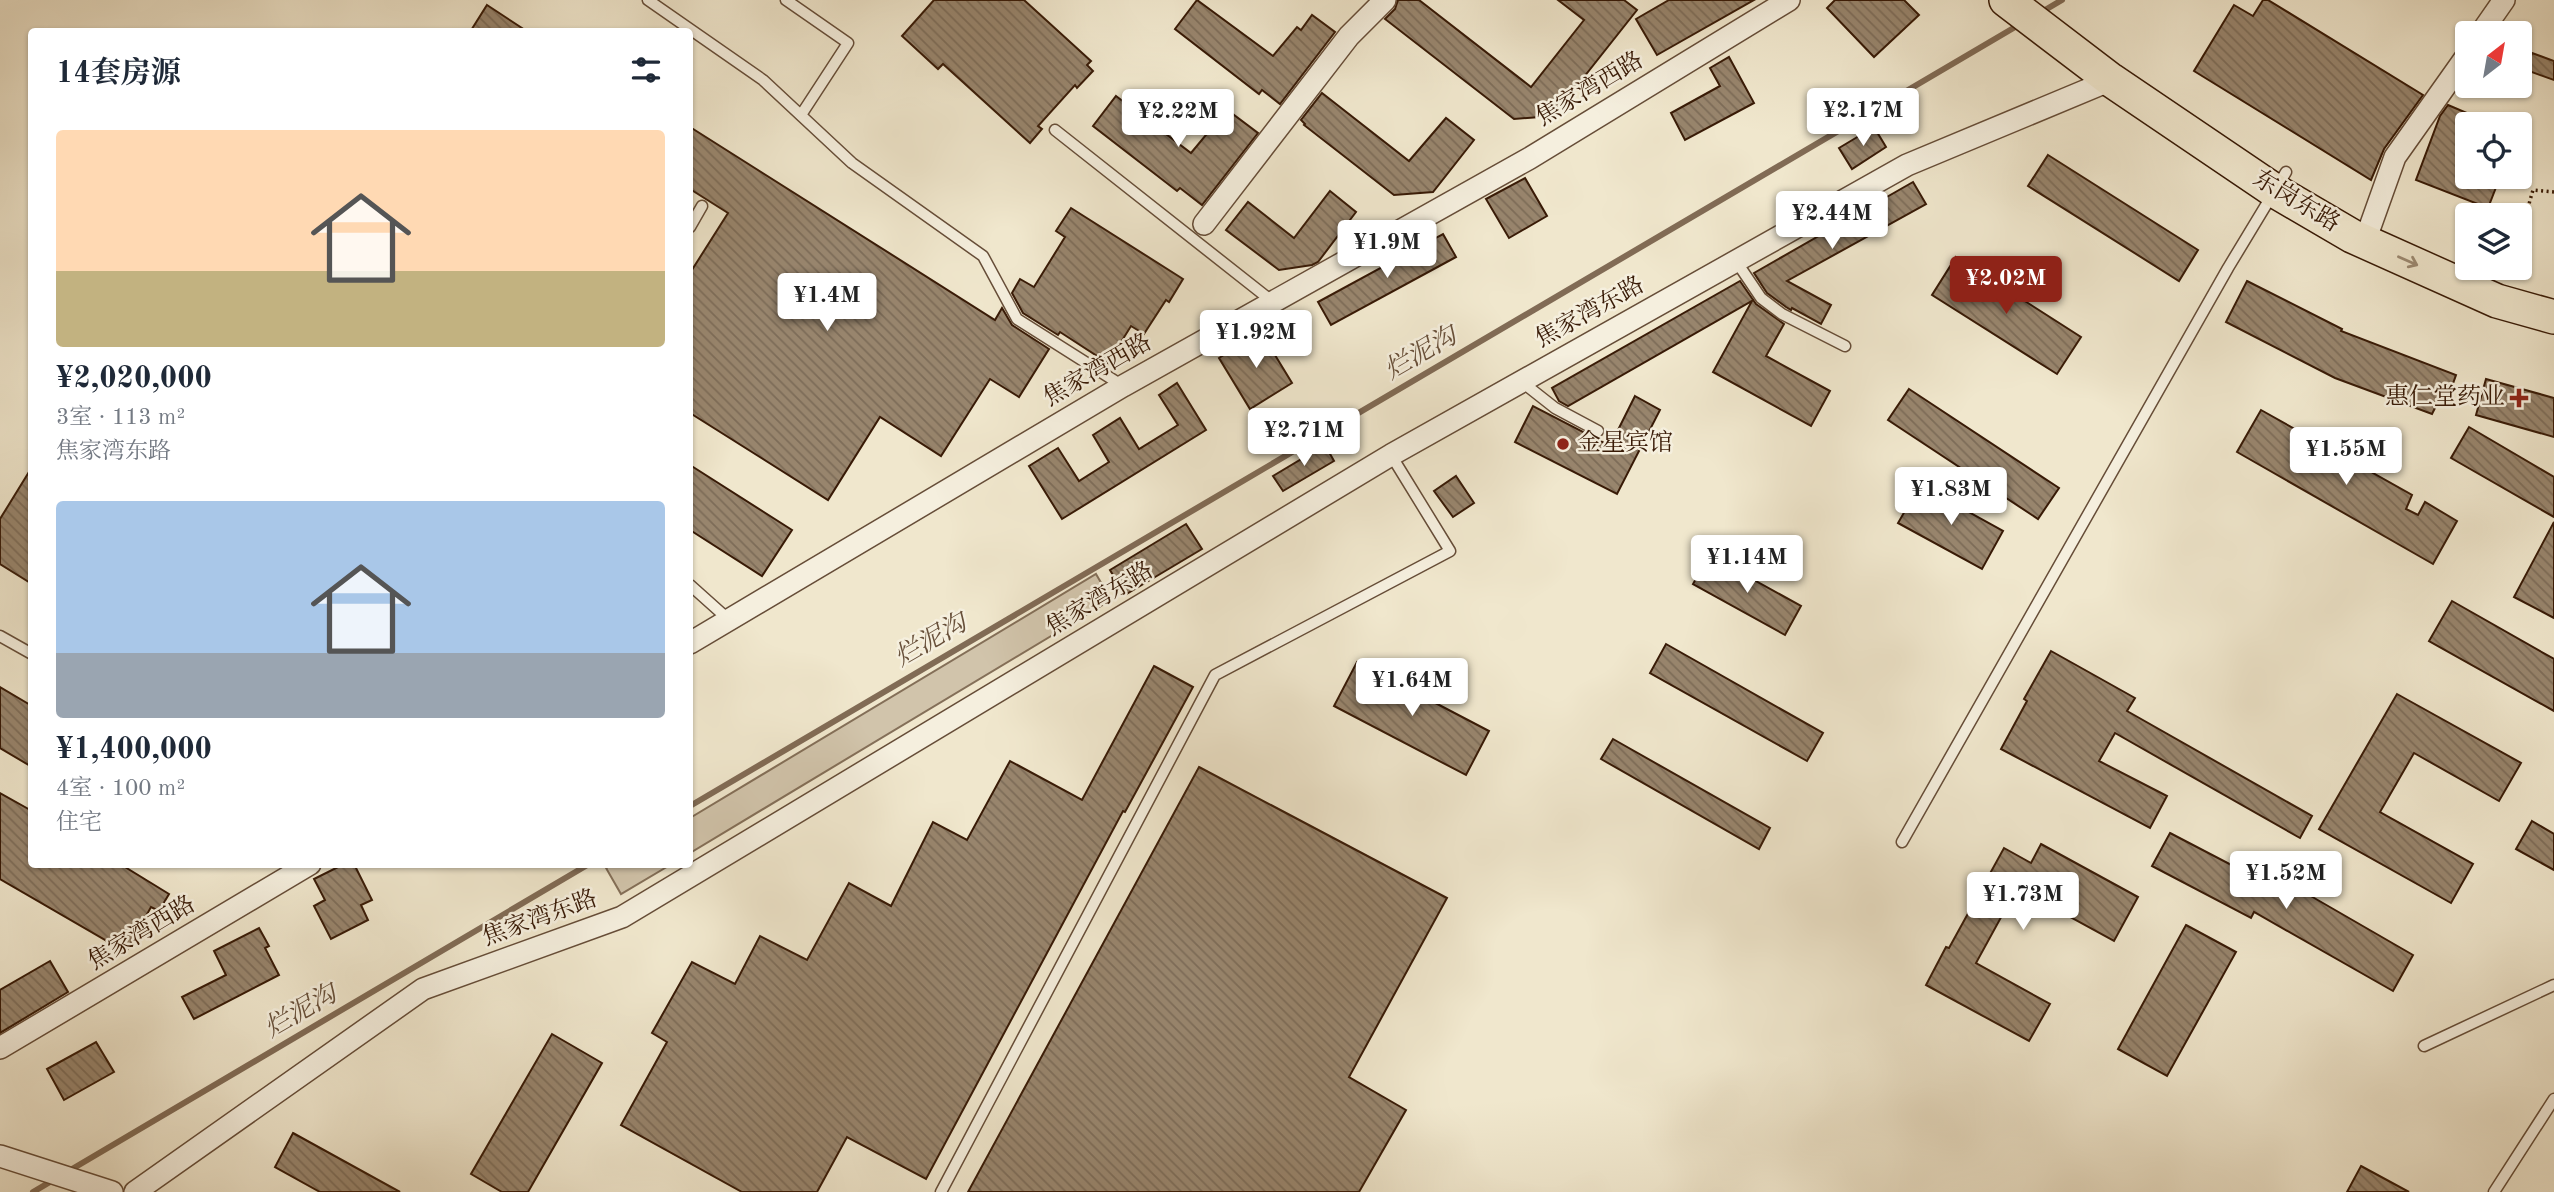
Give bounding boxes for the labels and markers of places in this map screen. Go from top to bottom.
pin: ¥2.17M [1806,88,1920,148]
pin: ¥2.22M [1121,90,1235,149]
pin: ¥2.44M [1775,191,1889,251]
pin: ¥1.9M [1338,220,1436,280]
pin: ¥2.02M [1949,256,2063,316]
pin: ¥1.4M [778,274,876,333]
pin: ¥1.92M [1199,310,1313,370]
place label: 惠仁堂药业 [2385,383,2505,410]
marker: 惠仁堂药业 [2511,390,2527,406]
pin: ¥2.71M [1247,408,1361,468]
pin: ¥1.55M [2289,428,2403,487]
place label: 金星宾馆 [1577,429,1673,456]
marker: 金星宾馆 [1555,436,1571,452]
pin: ¥1.83M [1894,468,2008,527]
pin: ¥1.14M [1690,536,1804,595]
pin: ¥1.64M [1355,658,1469,718]
pin: ¥1.52M [2229,852,2343,911]
pin: ¥1.73M [1966,872,2080,932]

